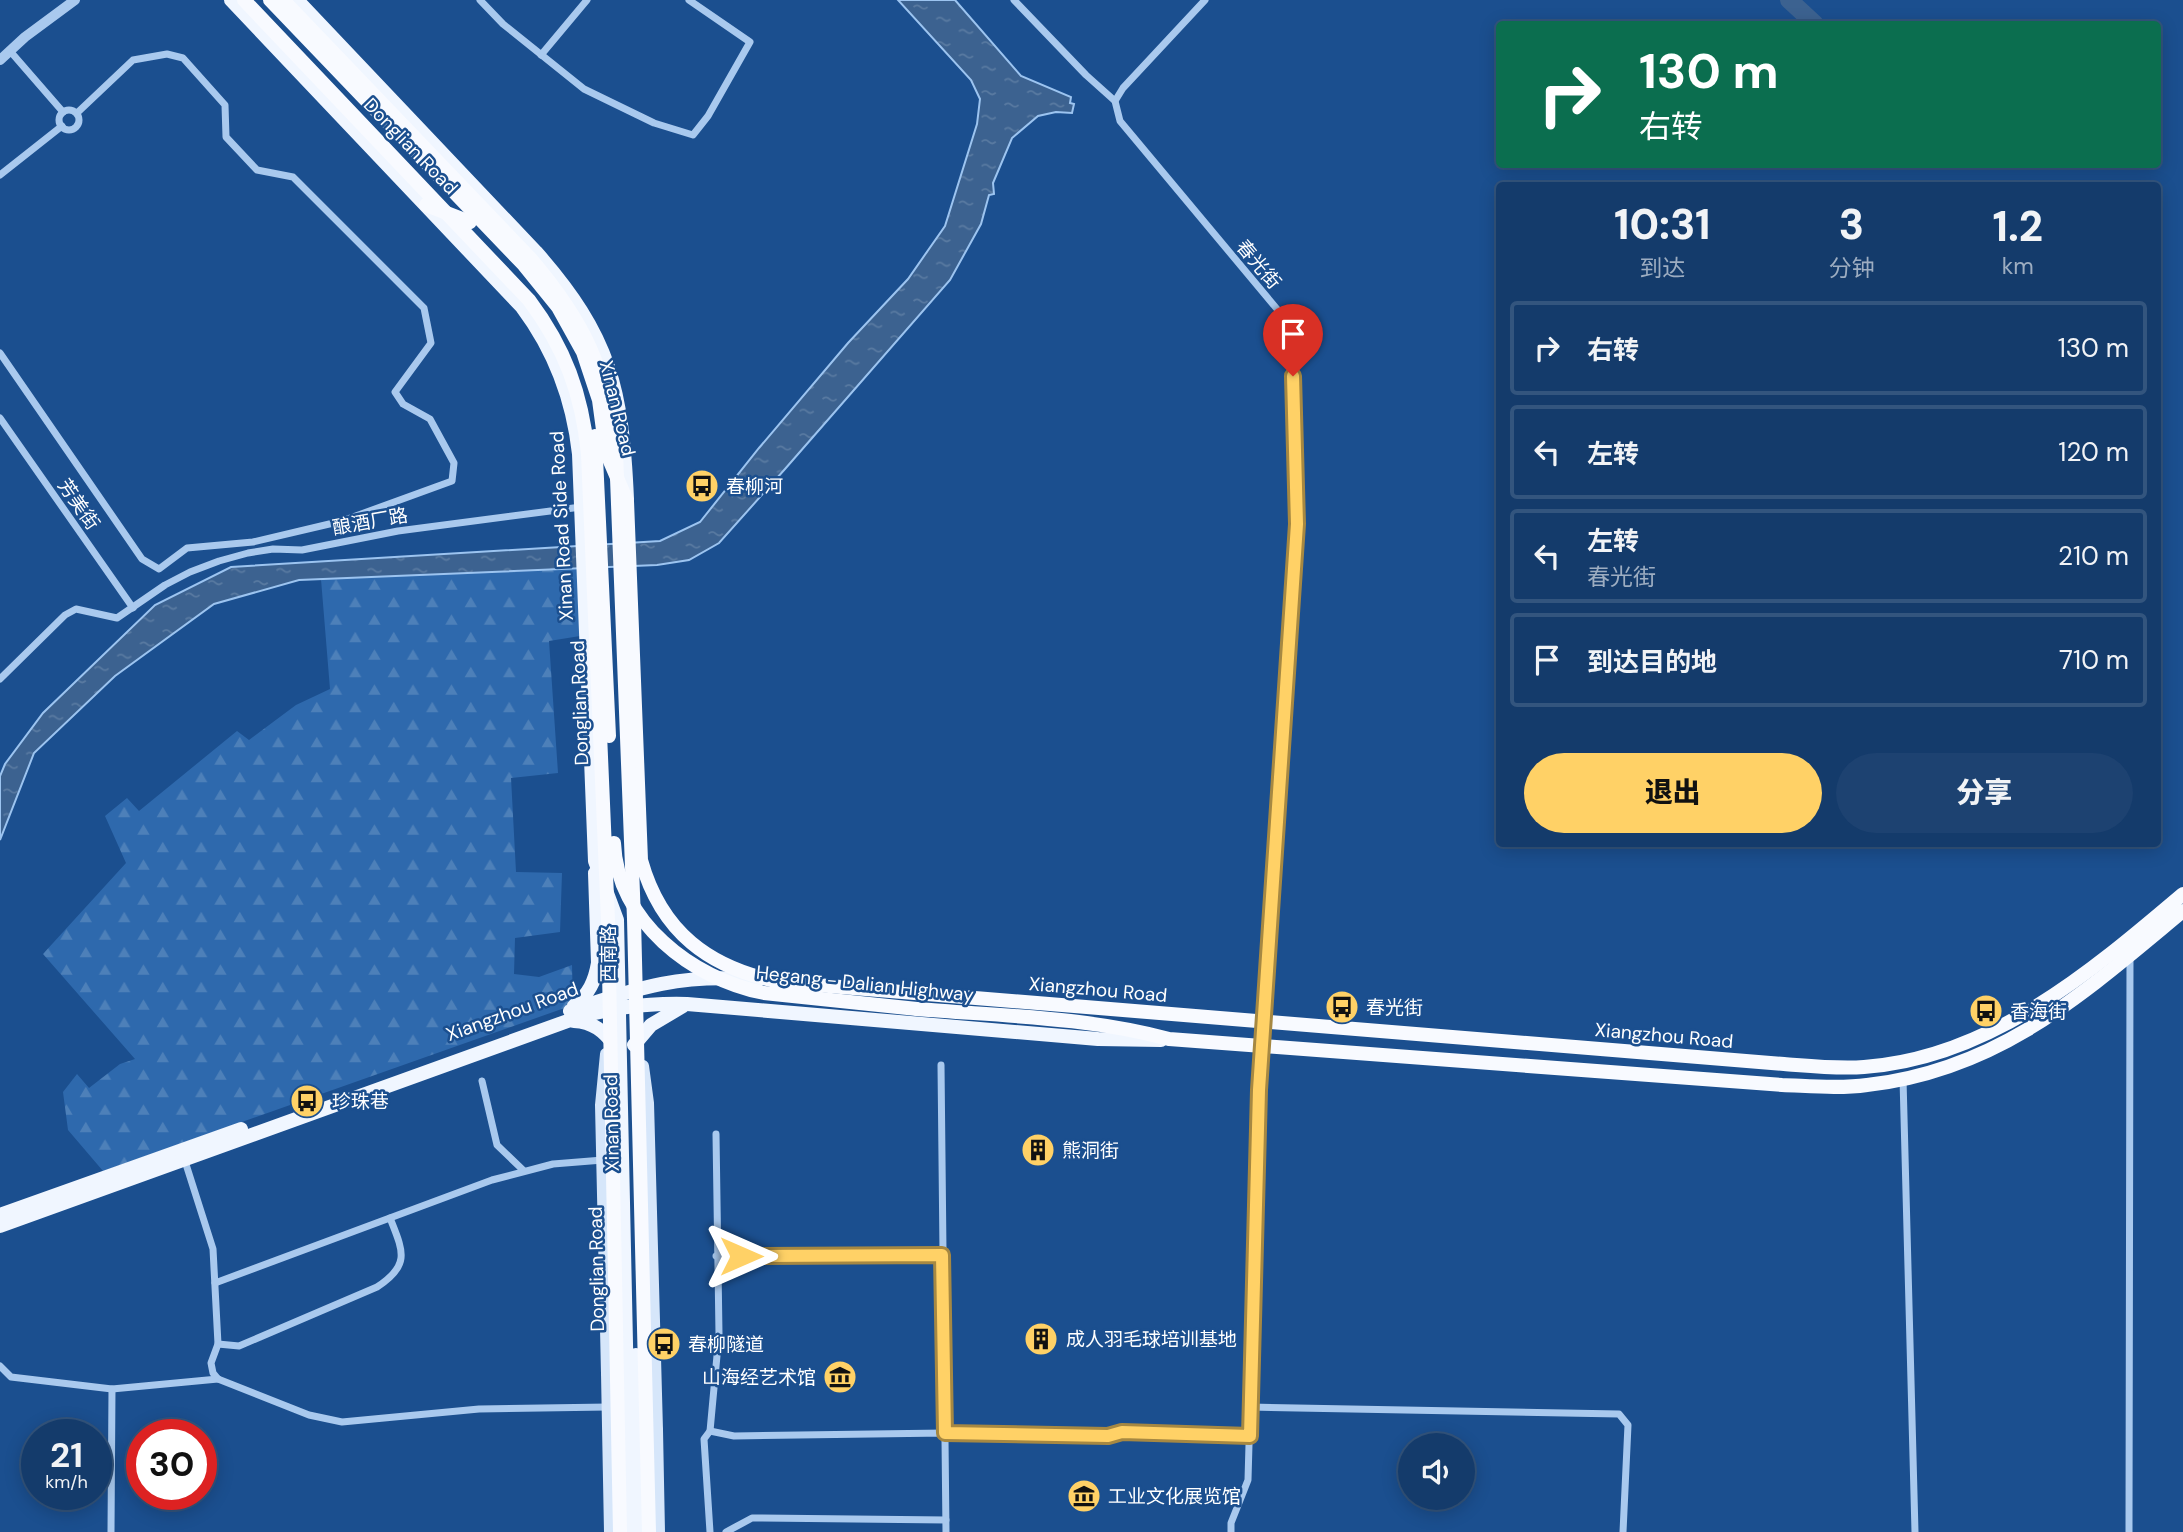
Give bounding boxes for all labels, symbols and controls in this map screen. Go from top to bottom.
text: 130 m [1639,39,1779,103]
icon: right [1524,49,1615,140]
street label: Donglian Road [358,93,463,200]
text: 右转 [1639,106,1703,148]
text: 10:31 [1614,197,1711,252]
text: 3 [1839,197,1864,252]
text: 1.2 [1992,199,2043,254]
street label: 春光街 [1231,234,1287,294]
text: km [2002,251,2034,281]
text: 到达 [1639,253,1685,283]
text: 分钟 [1829,253,1875,283]
pin [1263,304,1323,376]
icon: arrive [1274,315,1312,353]
icon: right [1528,329,1566,367]
text: 130 m [2058,331,2129,365]
text: 右转 [1587,333,1639,367]
street label: Xinan Road [594,358,641,458]
street label: Xinan Road Side Road [544,430,579,622]
icon: left [1528,433,1566,471]
text: 120 m [2058,435,2129,469]
text: 左转 [1587,437,1639,471]
bus stop icon: 春柳河 [683,467,721,505]
street label: 芳美街 [52,474,105,535]
place label: 春柳河 [726,474,783,499]
street label: 酿酒厂路 [330,503,410,540]
text: 左转 [1587,524,1639,558]
icon: left [1528,537,1566,575]
text: 210 m [2058,539,2129,573]
text: 春光街 [1587,562,1656,592]
street label: Donglian Road [565,640,594,766]
icon: arrive [1528,641,1566,679]
text: 710 m [2059,643,2129,677]
text: 到达目的地 [1587,645,1717,679]
button: 退出 [1524,753,1822,833]
button: 分享 [1836,753,2133,833]
street label: 西南路 [596,925,621,983]
street label: Hegang - Dalian Highway [755,960,975,1007]
street label: Xiangzhou Road [1028,971,1168,1008]
street label: Xiangzhou Road [443,976,582,1047]
bus stop icon: 春光街 [1323,988,1361,1026]
bus stop icon: 香海街 [1967,992,2005,1030]
place label: 春光街 [1366,995,1423,1020]
place label: 香海街 [2010,999,2067,1024]
street label: Xiangzhou Road [1594,1017,1734,1054]
street label: Xinan Road [598,1074,625,1172]
bus stop icon: 珍珠巷 [288,1082,326,1120]
place label: 珍珠巷 [332,1089,389,1114]
building icon: 熊洞街 [1019,1131,1057,1169]
place label: 熊洞街 [1062,1138,1119,1163]
street label: Donglian Road [583,1206,610,1332]
position arrow [704,1219,778,1293]
building icon: 成人羽毛球培训基地 [1022,1320,1060,1358]
bus stop icon: 春柳隧道 [645,1325,683,1363]
place label: 成人羽毛球培训基地 [1066,1327,1237,1352]
place label: 春柳隧道 [688,1332,764,1357]
museum icon: 山海经艺术馆 [821,1358,859,1396]
place label: 山海经艺术馆 [702,1365,816,1390]
speed limit sign: 30 [126,1419,217,1510]
text: 21 [50,1432,83,1478]
map controls [1398,1433,1475,1510]
button: sound [1398,1433,1475,1510]
text: km/h [45,1470,88,1494]
museum icon: 工业文化展览馆 [1065,1477,1103,1515]
place label: 工业文化展览馆 [1108,1484,1241,1509]

